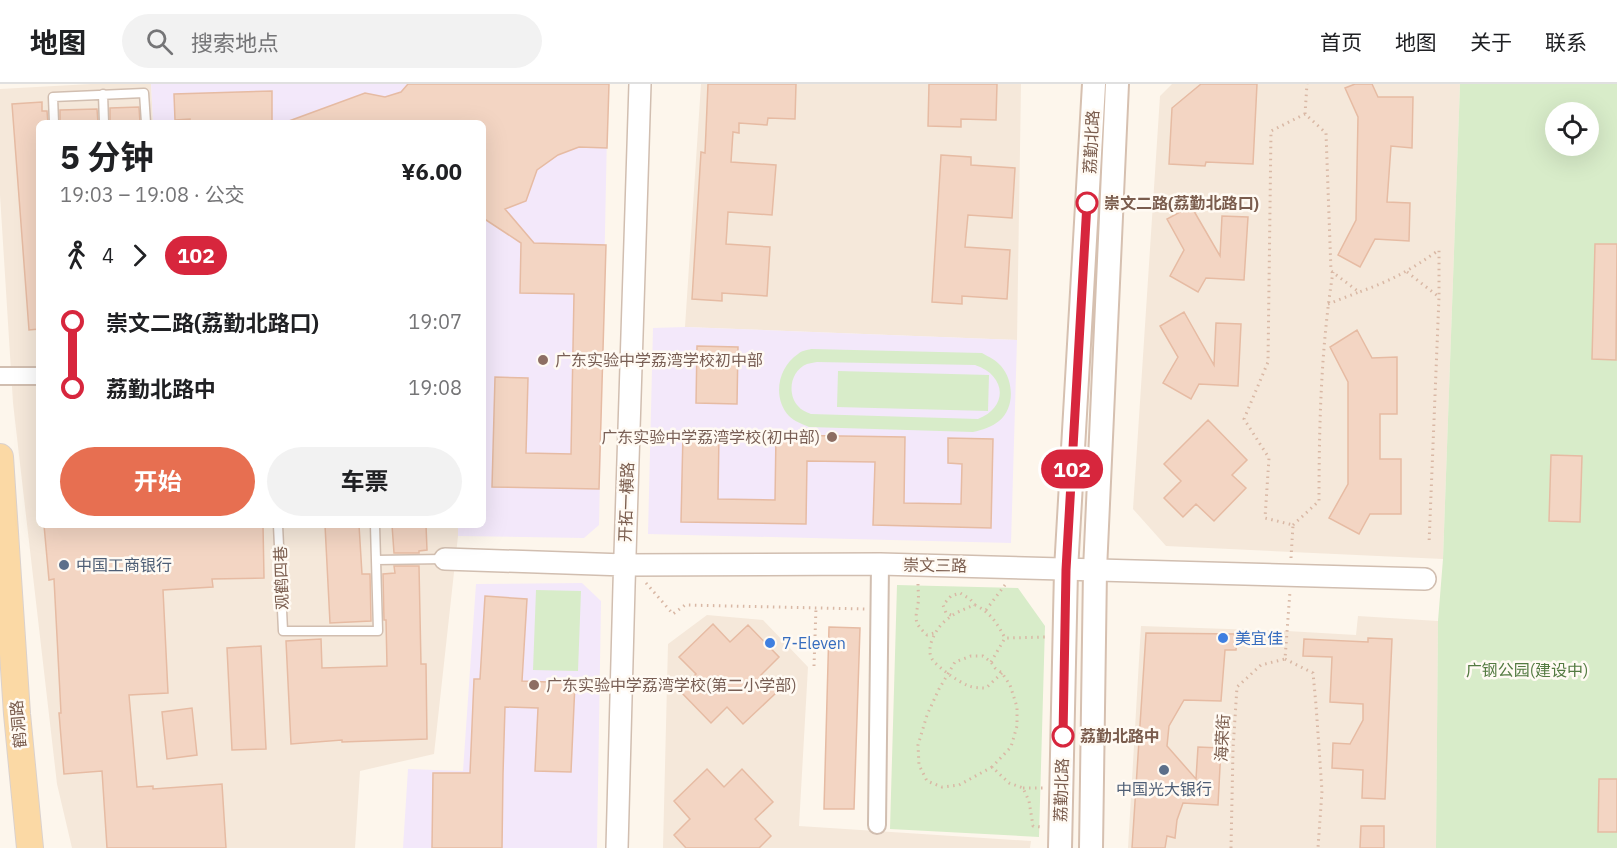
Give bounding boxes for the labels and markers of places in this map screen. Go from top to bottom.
marker: 崇文二路(荔勤北路口) [1076,192,1098,214]
place label: 崇文二路(荔勤北路口) [1104,193,1259,213]
place label: 广东实验中学荔湾学校初中部 [555,350,763,370]
marker: 广东实验中学荔湾学校初中部 [536,353,550,367]
place label: 广东实验中学荔湾学校(初中部) [601,427,820,447]
marker: 广东实验中学荔湾学校(初中部) [825,430,839,444]
place label: 中国工商银行 [76,555,172,575]
marker: 中国工商银行 [57,558,71,572]
place label: 美宜佳 [1235,628,1283,648]
marker: 美宜佳 [1216,631,1230,645]
place label: 7-Eleven [782,633,846,653]
marker: 7-Eleven [763,636,777,650]
place label: 广东实验中学荔湾学校(第二小学部) [546,675,797,695]
marker: 广东实验中学荔湾学校(第二小学部) [527,678,541,692]
marker: 荔勤北路中 [1052,725,1074,747]
place label: 荔勤北路中 [1080,726,1160,746]
marker: 中国光大银行 [1157,763,1171,777]
place label: 中国光大银行 [1116,779,1212,799]

